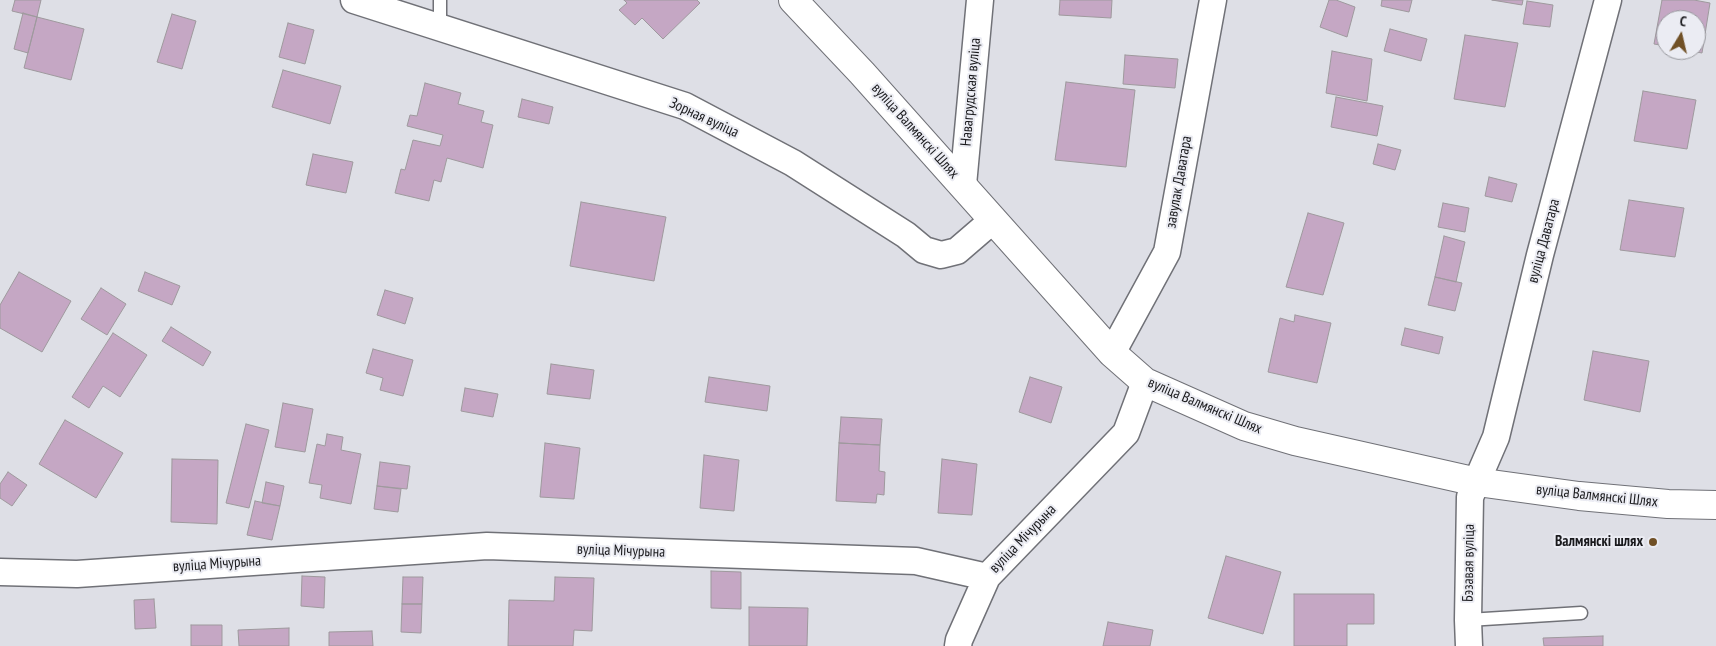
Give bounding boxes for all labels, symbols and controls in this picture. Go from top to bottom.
north arrow [1656,10,1706,60]
text: С [1679,12,1688,31]
street label: Навагрудская вуліца [957,37,985,147]
street label: вуліца Валмянскі Шлях [867,80,963,182]
street label: Зорная вуліца [666,94,742,142]
street label: завулак Даватара [1162,134,1196,230]
street label: вуліца Даватара [1524,197,1564,285]
street label: вуліца Валмянскі Шлях [1145,374,1265,438]
street label: вуліца Валмянскі Шлях [1535,481,1659,511]
street label: вуліца Мічурына [986,501,1060,577]
street label: Бэзавая вуліца [1459,524,1479,602]
place label: Валмянскі шлях [1555,533,1643,551]
marker: Валмянскі шлях [1647,536,1659,548]
street label: вуліца Мічурына [577,540,665,562]
street label: вуліца Мічурына [172,552,262,576]

